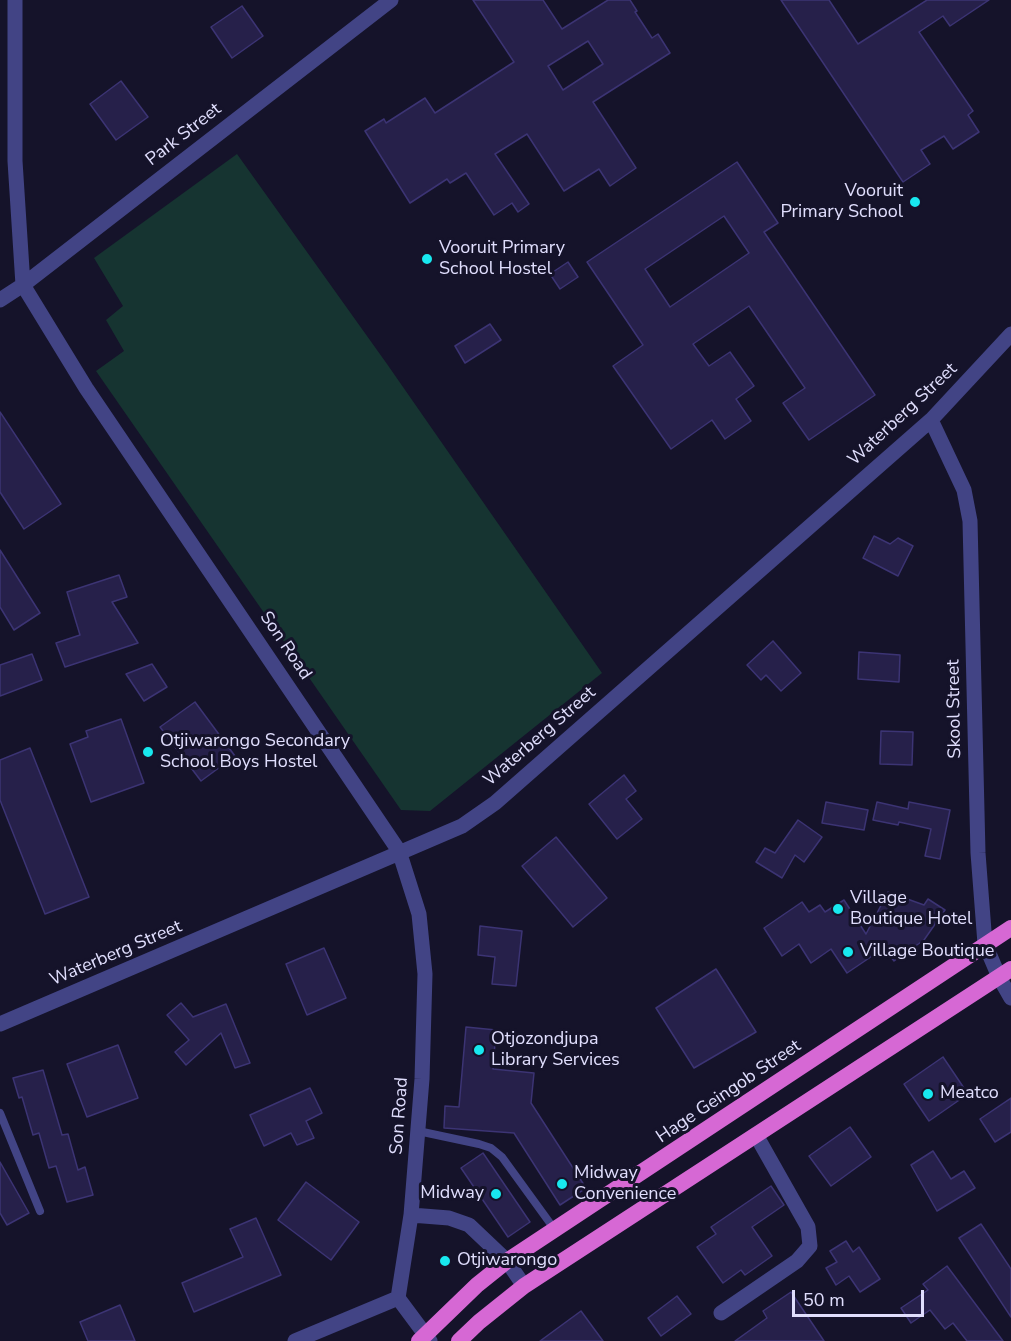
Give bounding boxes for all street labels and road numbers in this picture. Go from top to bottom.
street label: Park Street [142,99,226,171]
street label: Waterberg Street [844,359,962,471]
street label: Son Road [254,608,316,684]
street label: Skool Street [943,659,967,759]
street label: Waterberg Street [480,683,600,791]
street label: Waterberg Street [47,916,185,992]
street label: Hage Geingob Street [653,1036,805,1148]
street label: Son Road [387,1076,413,1156]

